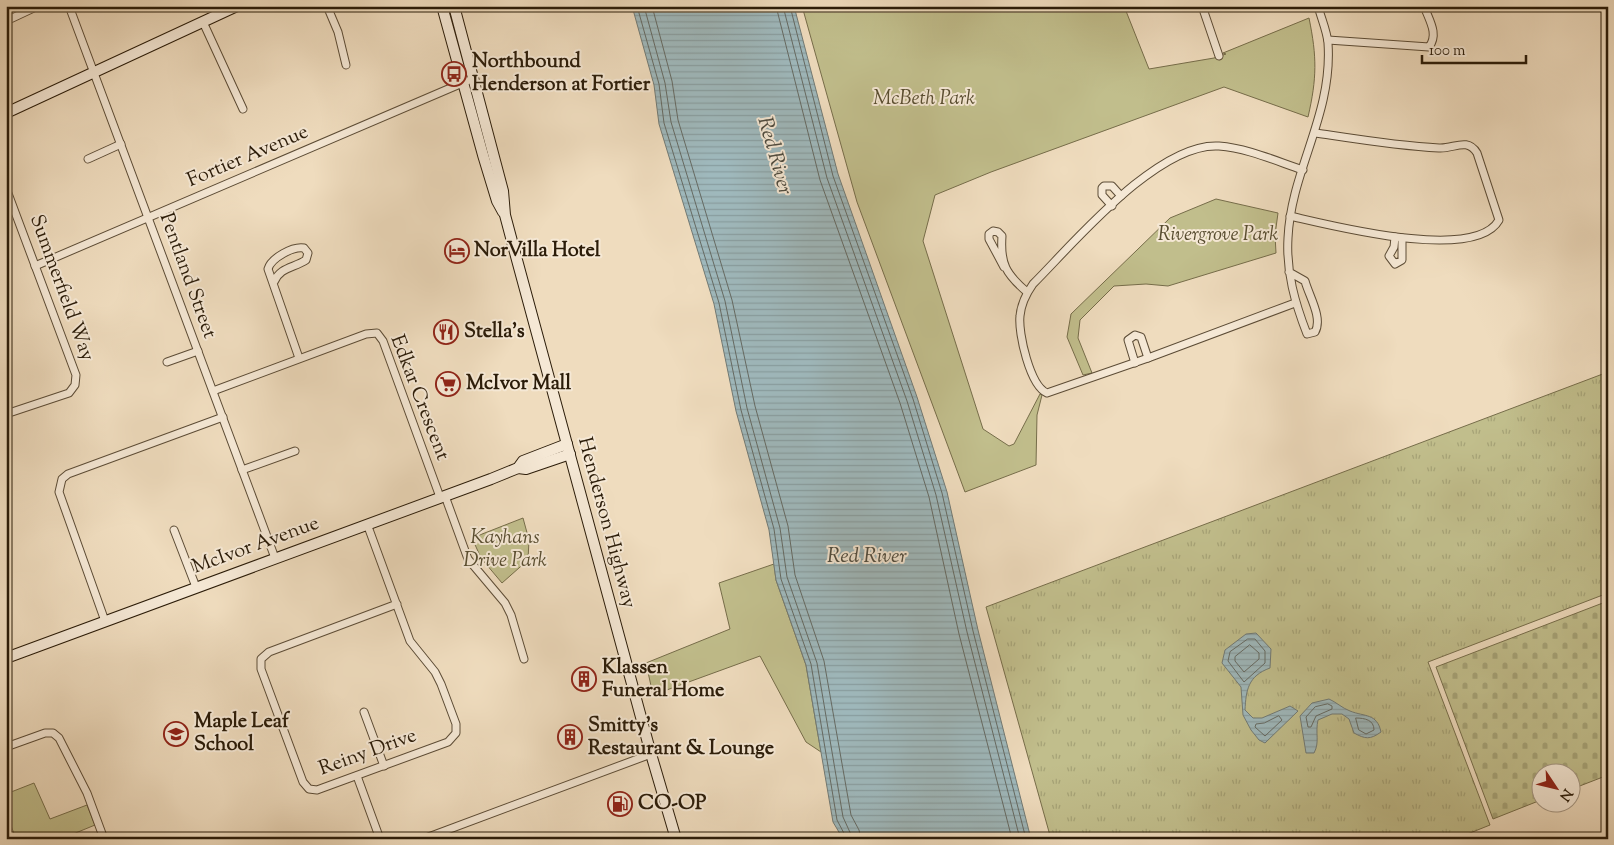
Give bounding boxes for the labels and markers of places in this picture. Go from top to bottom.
place label: Northbound Henderson at Fortier [472,48,651,100]
bus stop icon: Northbound Henderson at Fortier [441,61,467,87]
place label: NorVilla Hotel [474,237,601,266]
hotel icon: NorVilla Hotel [444,238,470,264]
place label: Stella's [464,318,525,347]
restaurant icon: Stella's [433,319,459,345]
place label: McIvor Mall [466,370,571,399]
supermarket icon: McIvor Mall [435,371,461,397]
place label: Klassen Funeral Home [602,654,724,706]
building icon: Klassen Funeral Home [571,666,597,692]
place label: Maple Leaf School [194,708,291,760]
place label: Smitty's Restaurant & Lounge [588,712,774,764]
school or university icon: Maple Leaf School [163,721,189,747]
building icon: Smitty's Restaurant & Lounge [557,724,583,750]
place label: CO-OP [638,790,707,819]
fuel station icon: CO-OP [607,791,633,817]

